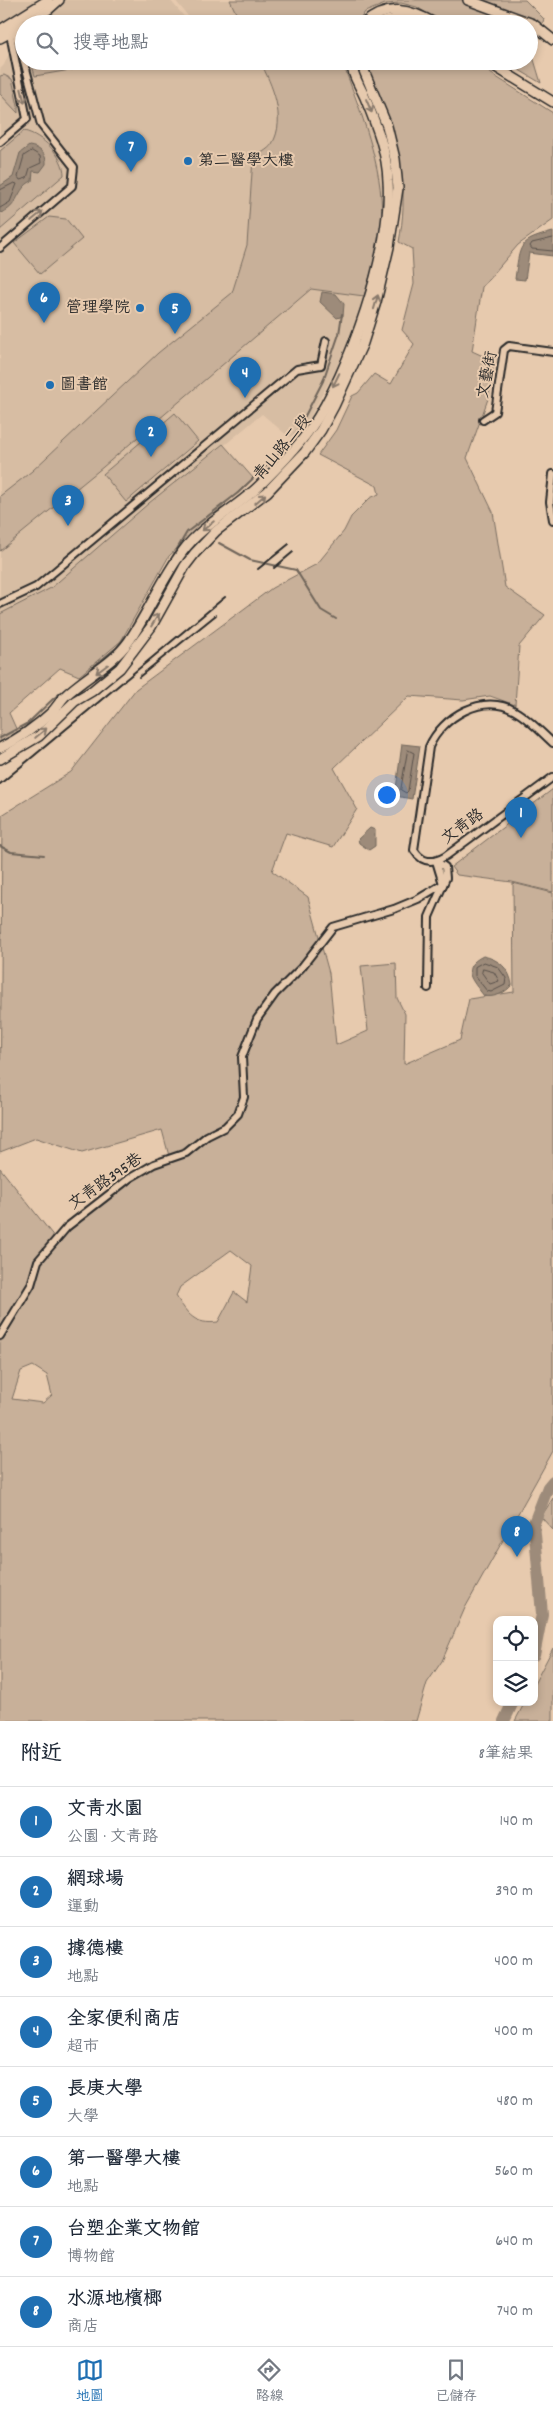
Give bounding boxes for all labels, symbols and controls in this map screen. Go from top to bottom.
search box [15,15,538,70]
icon: search [33,29,61,57]
text: 搜尋地點 [73,31,149,58]
one-way arrow [19,87,28,103]
one-way arrow [364,98,374,113]
pin: 7 [115,131,147,172]
place label: 第二醫學大樓 [198,150,294,173]
marker: 第二醫學大樓 [182,155,194,167]
one-way arrow [31,211,44,222]
pin: 6 [28,282,60,323]
pin: 5 [159,293,191,334]
one-way arrow [372,294,381,310]
place label: 管理學院 [66,297,130,320]
marker: 管理學院 [134,302,146,314]
street label: 文藝街 [472,349,504,401]
pin: 4 [229,357,261,398]
one-way arrow [331,372,341,387]
place label: 圖書館 [60,374,108,397]
marker: 圖書館 [44,379,56,391]
street label: 青山路二段 [248,410,318,486]
pin: 2 [135,416,167,457]
pin: 3 [52,485,84,526]
one-way arrow [253,493,266,505]
one-way arrow [201,521,215,531]
one-way arrow [151,613,161,627]
one-way arrow [96,664,109,675]
one-way arrow [34,727,47,738]
your location [374,782,400,808]
pin: 1 [505,797,537,838]
street label: 文青路 [437,804,489,850]
street label: 文青路395巷 [64,1148,148,1216]
pin: 8 [501,1516,533,1557]
map controls [493,1616,538,1706]
button: locate [493,1616,538,1661]
button: layers [493,1661,538,1706]
text: 附近 [20,1740,62,1770]
text: 8筆結果 [479,1743,533,1766]
text: 文青水園 [67,1797,143,1824]
text: 1 [34,1810,38,1833]
text: 140 m [499,1810,533,1833]
text: 公園 · 文青路 [67,1826,158,1849]
text: 網球場 [67,1867,124,1894]
text: 2 [33,1880,40,1903]
text: 390 m [495,1880,533,1903]
text: 運動 [67,1896,99,1919]
text: 據德樓 [67,1937,124,1964]
text: 3 [32,1950,40,1973]
text: 400 m [494,1950,533,1973]
text: 地點 [67,1966,99,1989]
text: 全家便利商店 [67,2007,181,2034]
text: 4 [33,2020,39,2043]
text: 400 m [494,2020,533,2043]
text: 超市 [67,2036,99,2059]
text: 長庚大學 [67,2077,143,2104]
text: 5 [32,2090,40,2113]
text: 480 m [497,2090,533,2113]
text: 大學 [67,2106,99,2129]
text: 第一醫學大樓 [67,2147,181,2174]
text: 6 [32,2160,40,2183]
text: 560 m [494,2160,533,2183]
text: 地點 [67,2176,99,2199]
text: 台塑企業文物館 [67,2217,200,2244]
text: 7 [33,2230,39,2253]
text: 640 m [495,2230,533,2253]
text: 博物館 [67,2246,115,2269]
text: 水源地檳榔 [67,2287,162,2314]
text: 8 [33,2300,39,2323]
text: 740 m [497,2300,533,2323]
text: 商店 [67,2316,99,2339]
tab: 地圖 [76,2356,104,2407]
tab: 路線 [255,2356,283,2407]
tab: 已儲存 [435,2356,477,2407]

